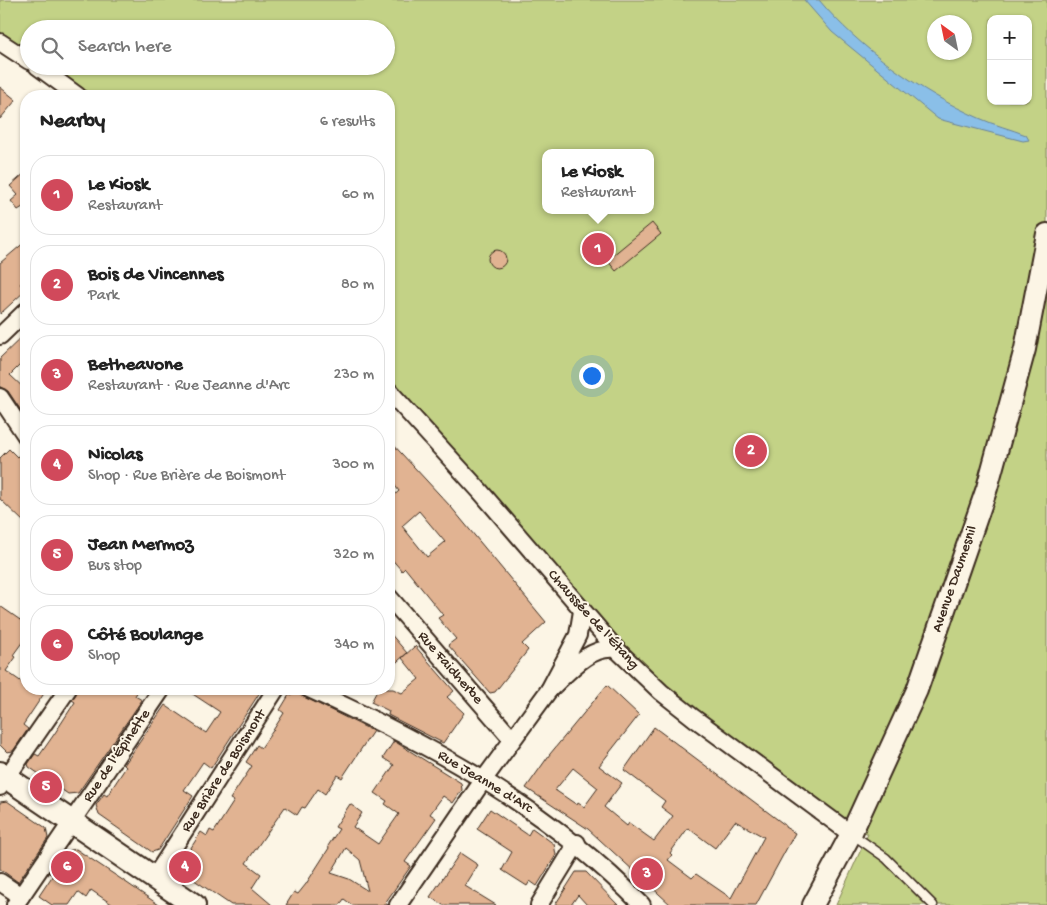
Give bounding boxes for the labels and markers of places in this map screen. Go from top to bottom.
pin: 1 [582,230,614,268]
pin: 2 [735,432,767,470]
pin: 5 [30,768,62,806]
pin: 6 [51,848,83,886]
pin: 4 [169,848,201,886]
pin: 3 [631,855,663,893]

